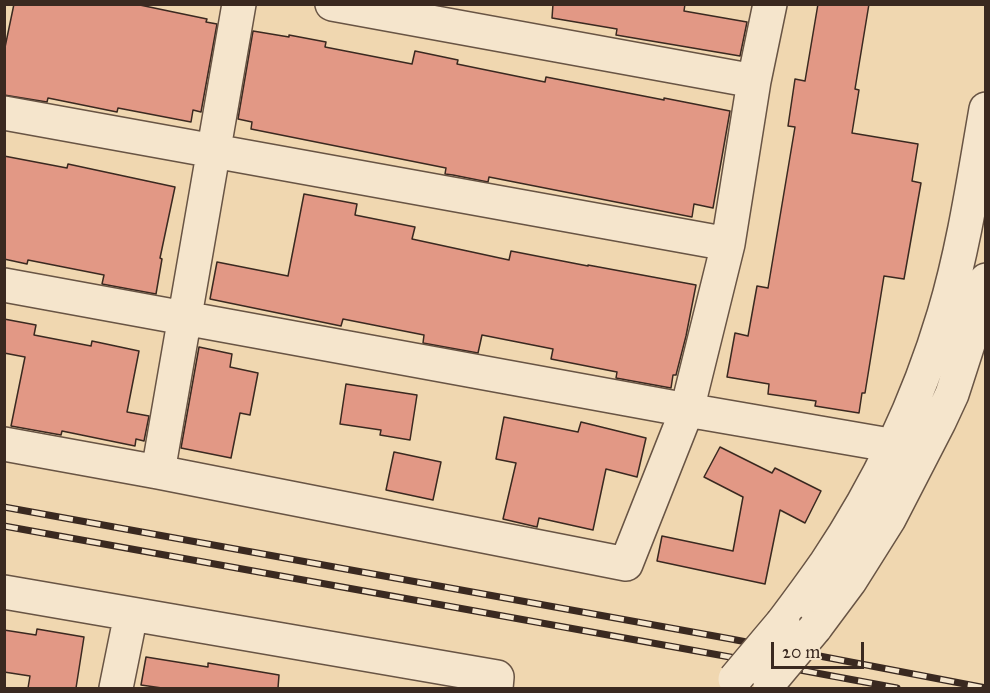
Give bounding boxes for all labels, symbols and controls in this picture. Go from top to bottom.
scale bar [774,630,867,668]
text: 20 m [782,641,820,663]

